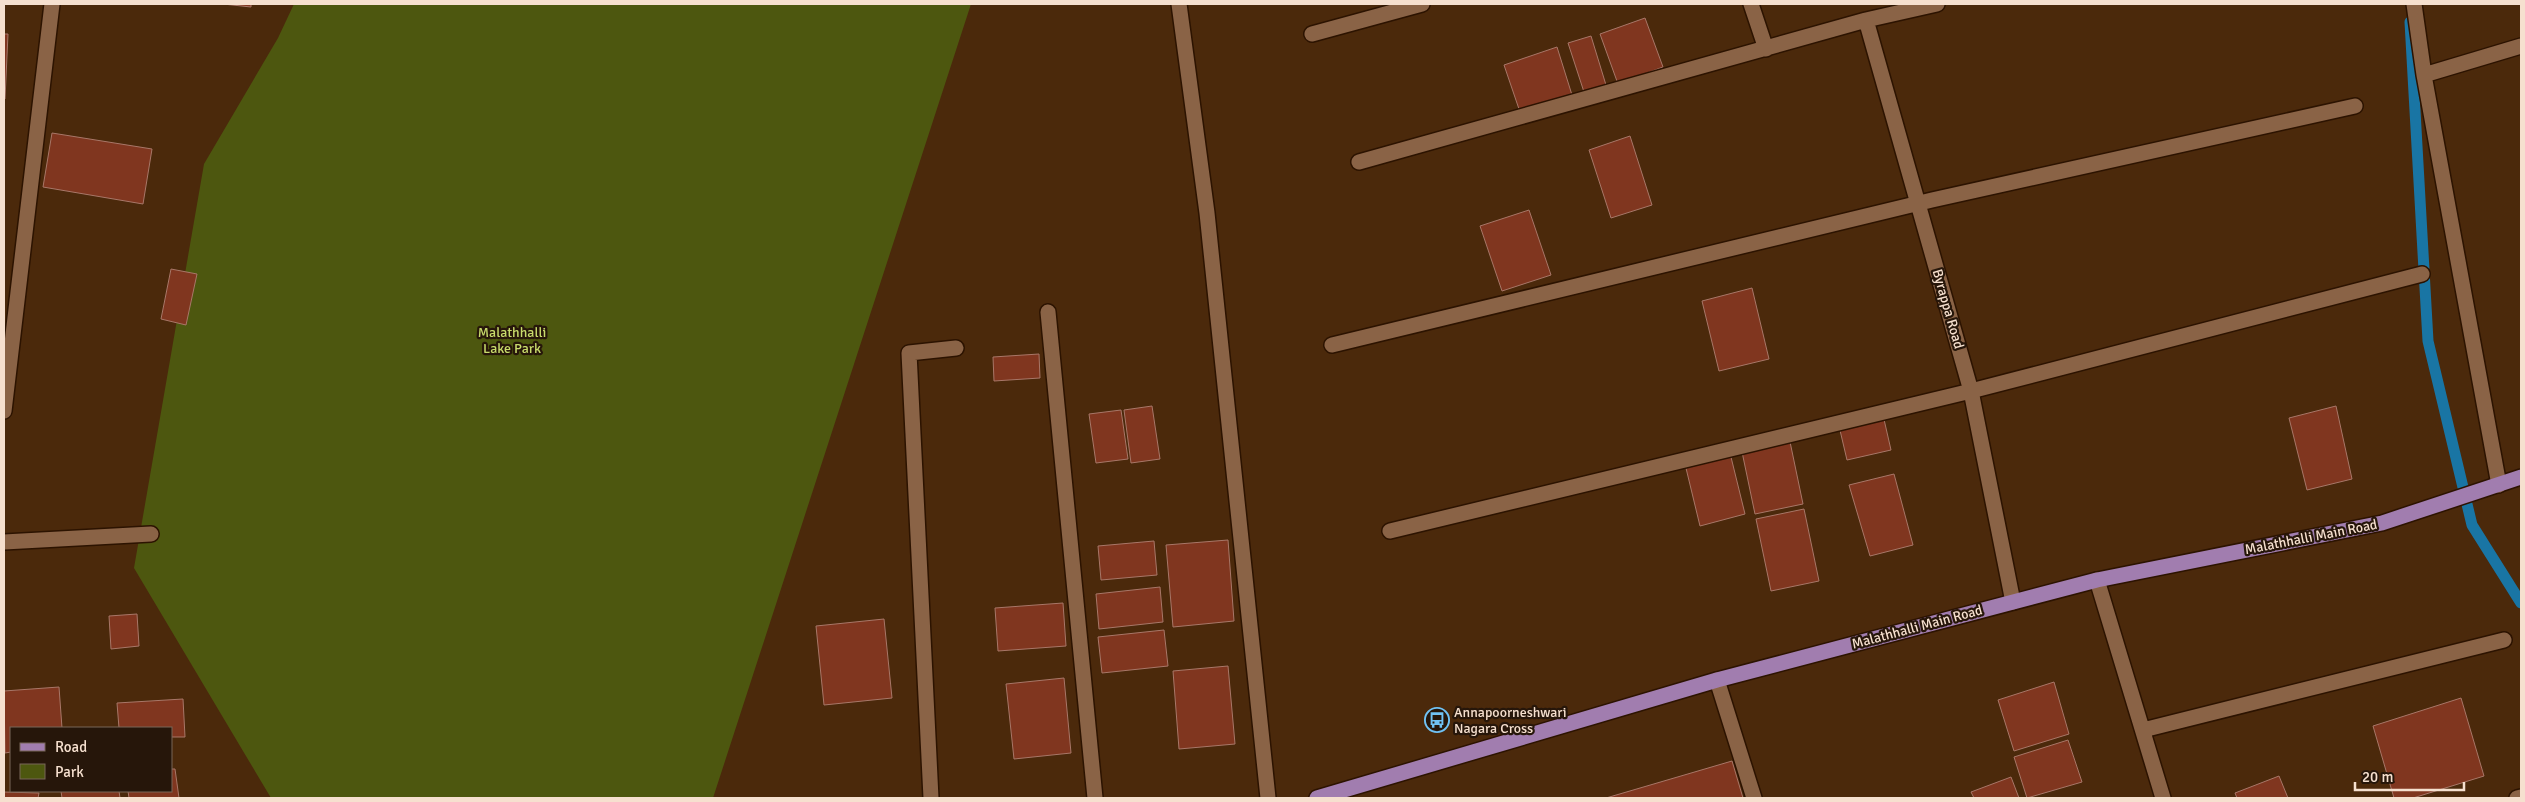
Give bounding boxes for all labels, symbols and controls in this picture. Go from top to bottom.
street label: Byrappa Road [1929,267,1967,351]
park label: Malathhalli Lake Park [478,324,546,357]
street label: Malathhalli Main Road [2243,516,2379,558]
street label: Malathhalli Main Road [1850,601,1984,653]
place label: Annapoorneshwari Nagara Cross [1454,704,1567,737]
bus stop icon: Annapoorneshwari Nagara Cross [1424,707,1450,733]
legend [10,727,172,792]
text: Road [55,738,87,756]
scale bar [2355,760,2464,792]
text: Park [55,763,84,781]
text: 20 m [2362,768,2393,786]

